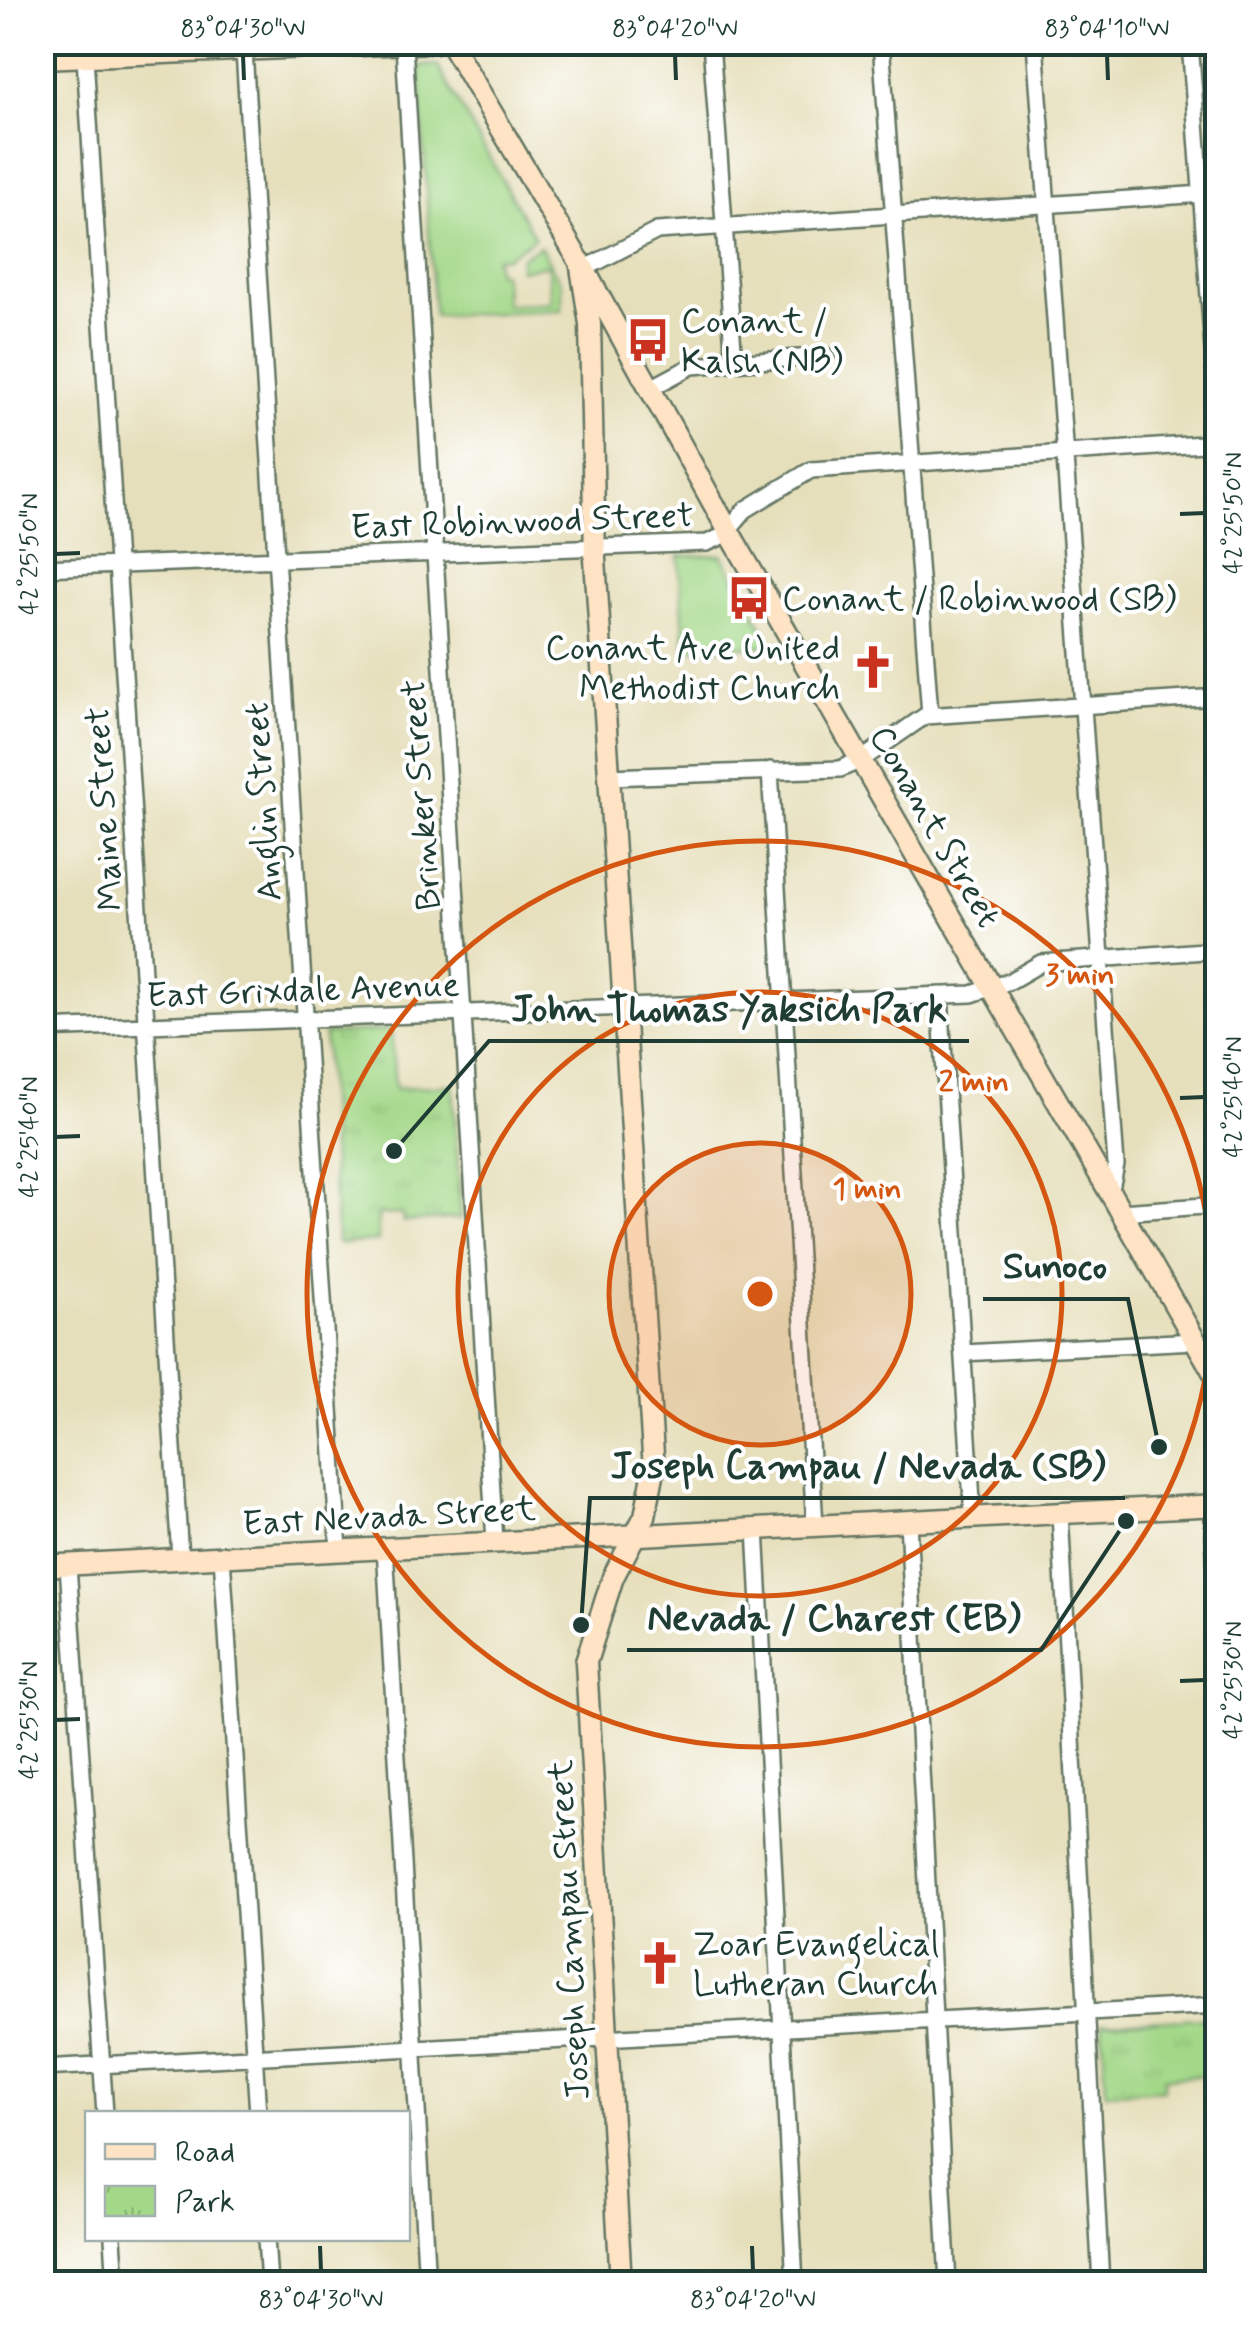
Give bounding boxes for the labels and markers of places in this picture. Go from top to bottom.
place label: Conant / Kalsh (NB) [681,299,843,385]
bus stop icon: Conant / Kalsh (NB) [624,316,672,364]
bus stop icon: Conant / Robinwood (SB) [725,574,773,622]
place label: Conant / Robinwood (SB) [782,577,1176,623]
place label: Conant Ave United Methodist Church [545,626,840,712]
church icon: Conant Ave United Methodist Church [849,643,897,691]
callout: John Thomas Yaksich Park [489,973,969,1041]
callout: Sunoco [983,1231,1128,1299]
centre of rings [742,1276,778,1312]
callout: Joseph Campau / Nevada (SB) [590,1430,1125,1498]
callout: Nevada / Charest (EB) [627,1582,1041,1650]
place label: Zoar Evangelical Lutheran Church [693,1922,939,2008]
church icon: Zoar Evangelical Lutheran Church [636,1939,684,1987]

